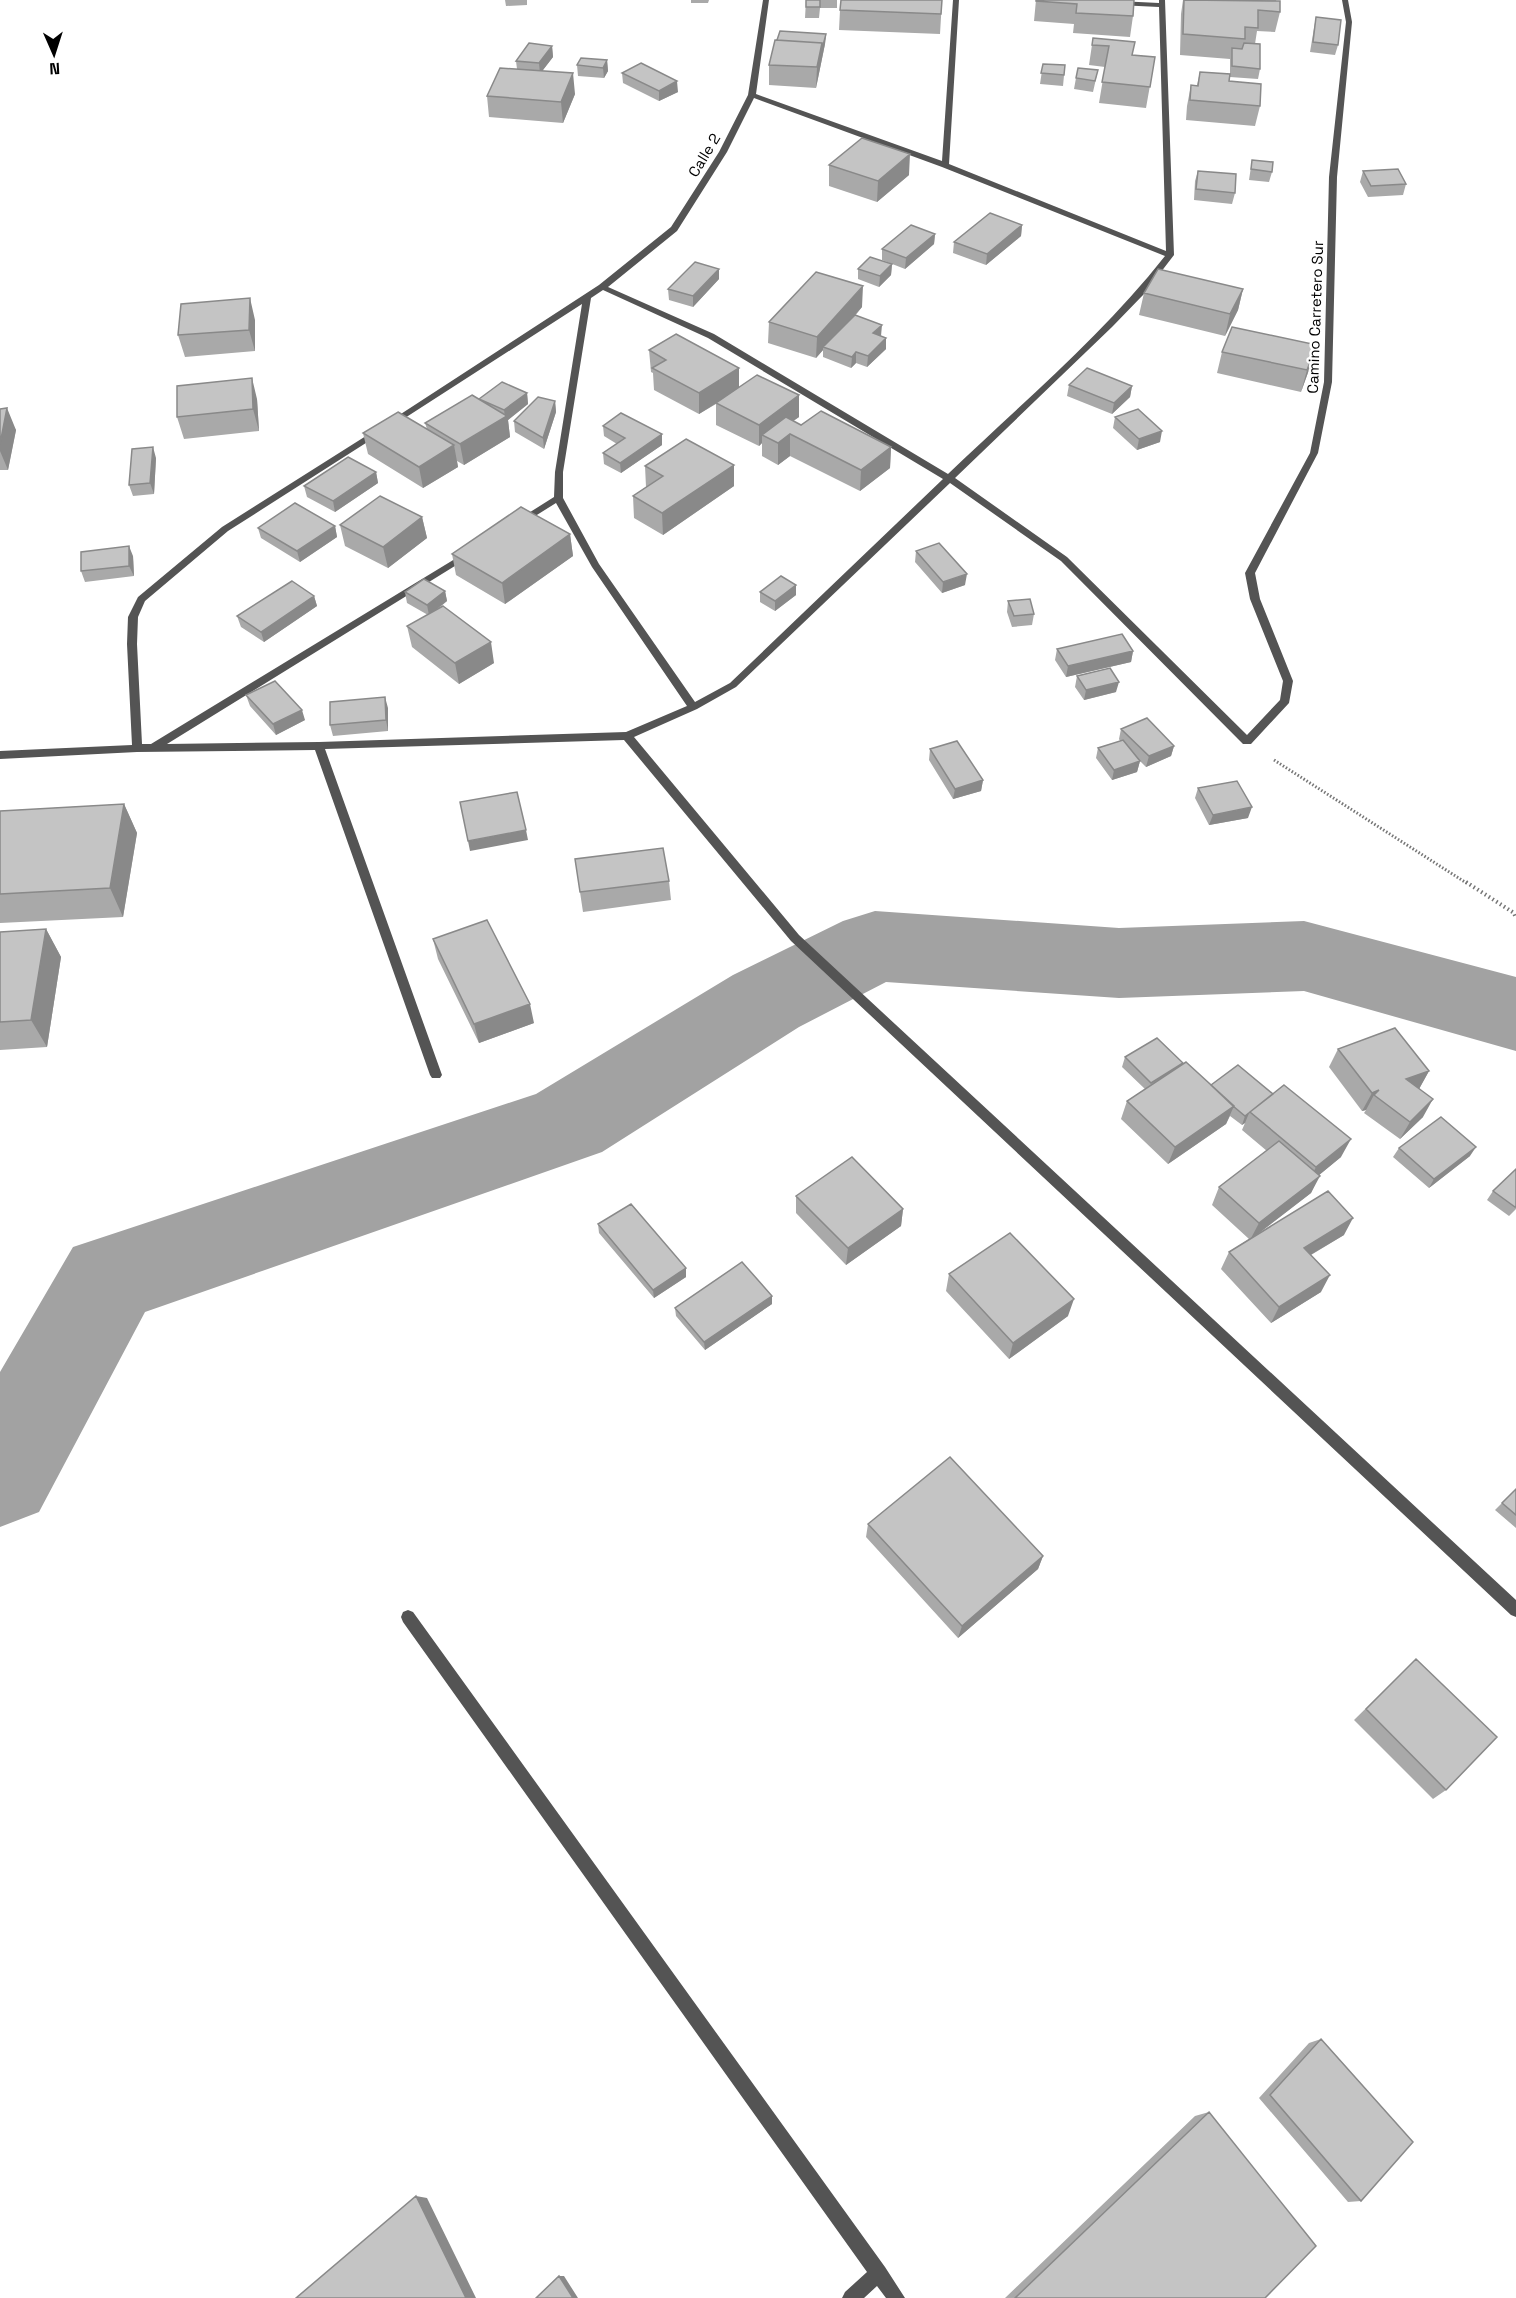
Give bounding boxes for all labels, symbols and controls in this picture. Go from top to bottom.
north arrow [24,24,84,84]
text: N [49,58,61,79]
street label: Calle 2 [684,130,724,180]
street label: Camino Carretero Sur [1303,240,1327,394]

